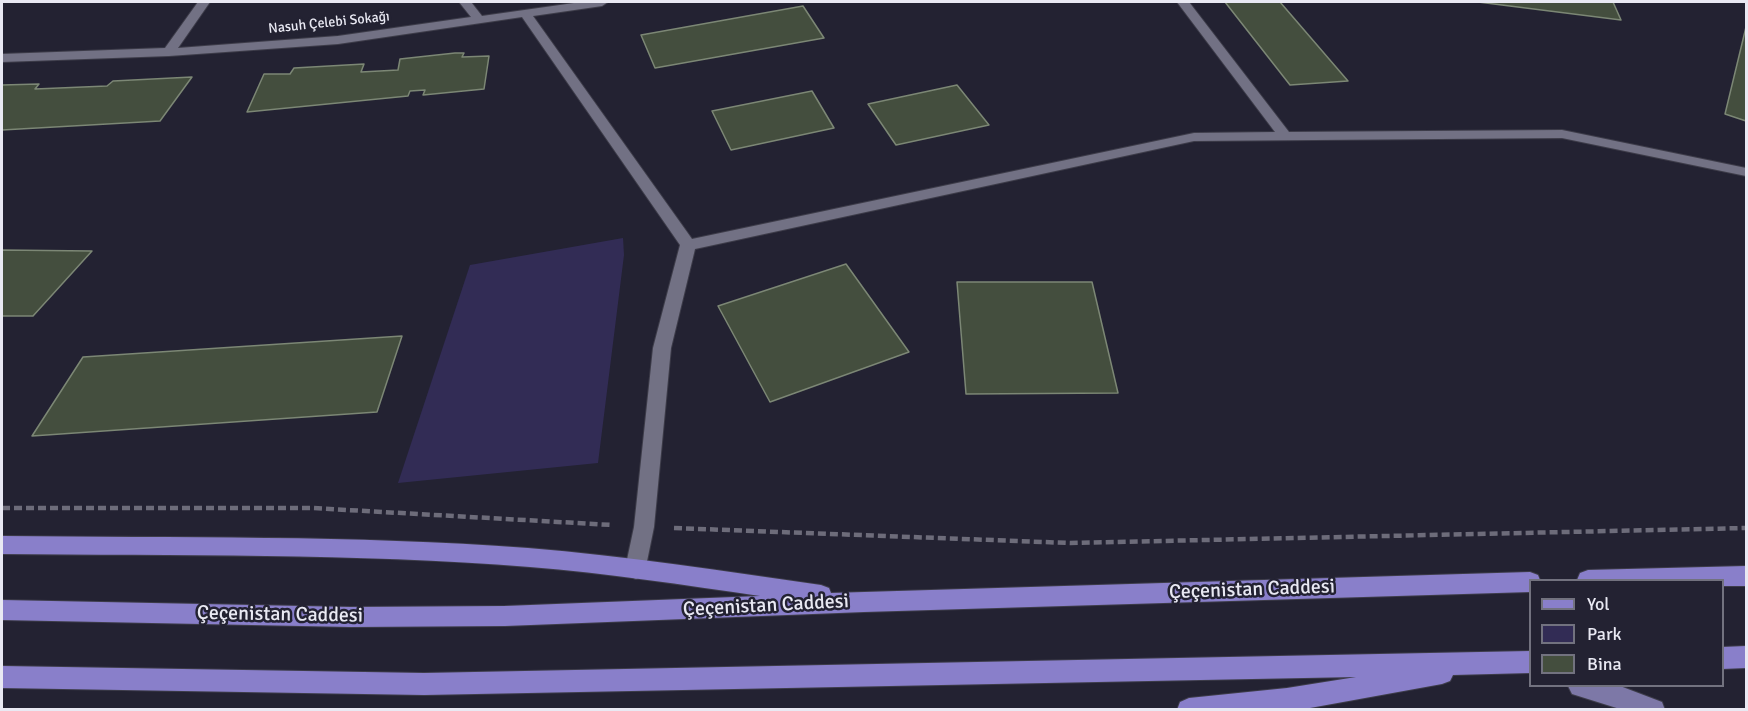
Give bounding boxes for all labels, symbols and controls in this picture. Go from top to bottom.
street label: Nasuh Çelebi Sokağı [267,8,391,38]
street label: Çeçenistan Caddesi [1169,575,1335,605]
legend [1529,579,1724,687]
street label: Çeçenistan Caddesi [682,590,850,622]
text: Yol [1587,593,1610,615]
street label: Çeçenistan Caddesi [197,602,363,628]
text: Park [1587,623,1622,645]
text: Bina [1587,653,1622,675]

